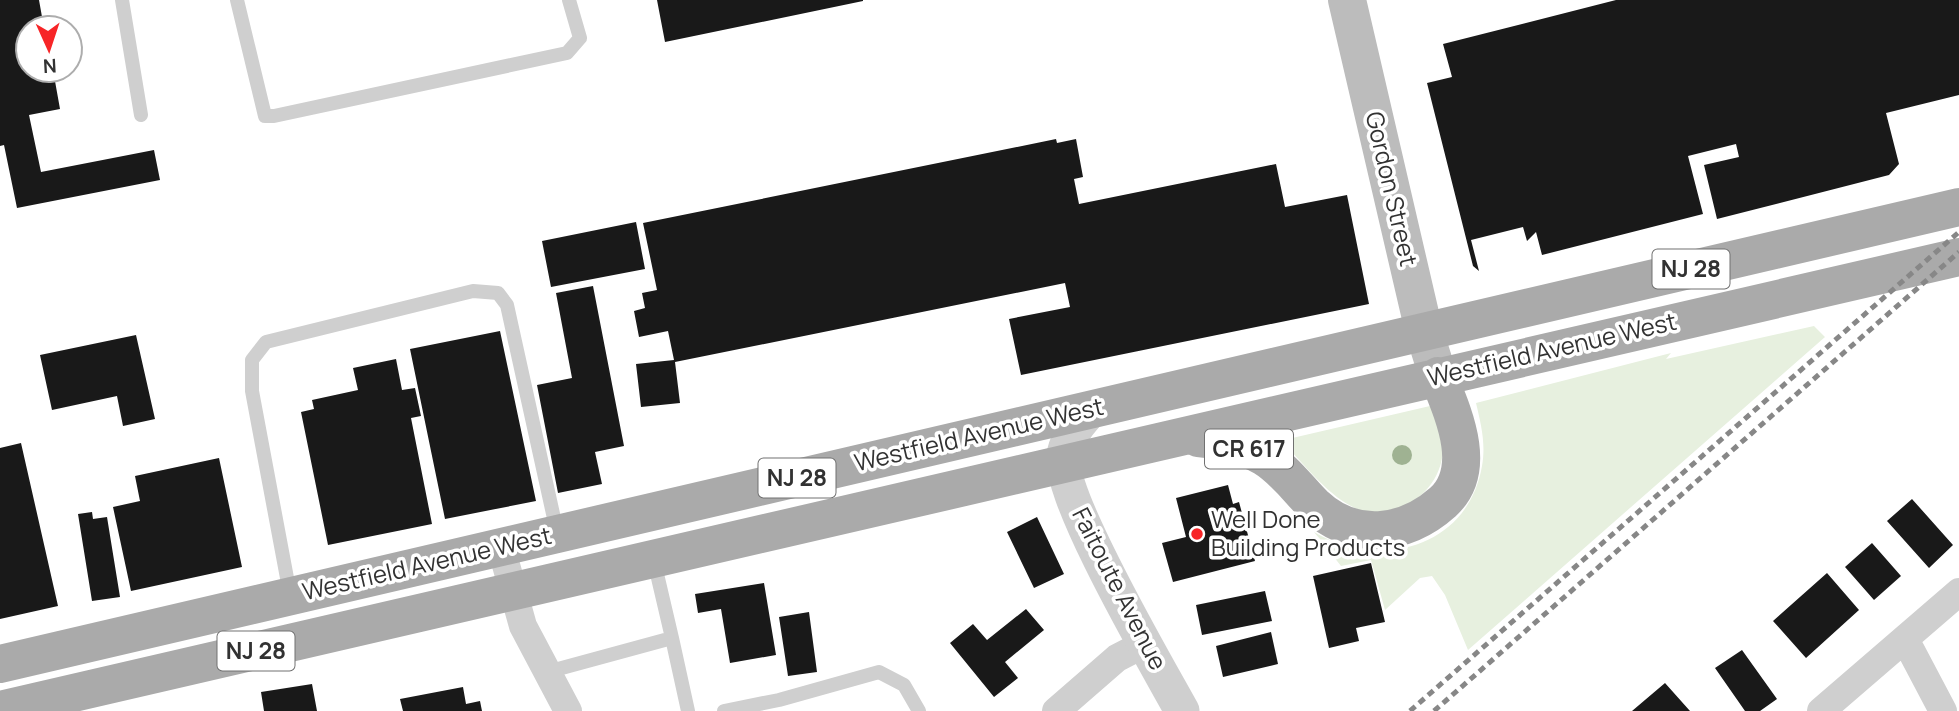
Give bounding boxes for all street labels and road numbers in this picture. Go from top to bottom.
street label: Gordon Street [1359,108,1426,269]
road number: NJ 28 [1652,250,1730,288]
street label: Westfield Avenue West [1424,304,1679,393]
street label: Westfield Avenue West [851,389,1106,478]
road number: CR 617 [1205,430,1293,468]
road number: NJ 28 [758,458,836,498]
street label: Faitoute Avenue [1065,501,1176,675]
street label: Westfield Avenue West [299,518,554,607]
road number: NJ 28 [218,632,294,670]

